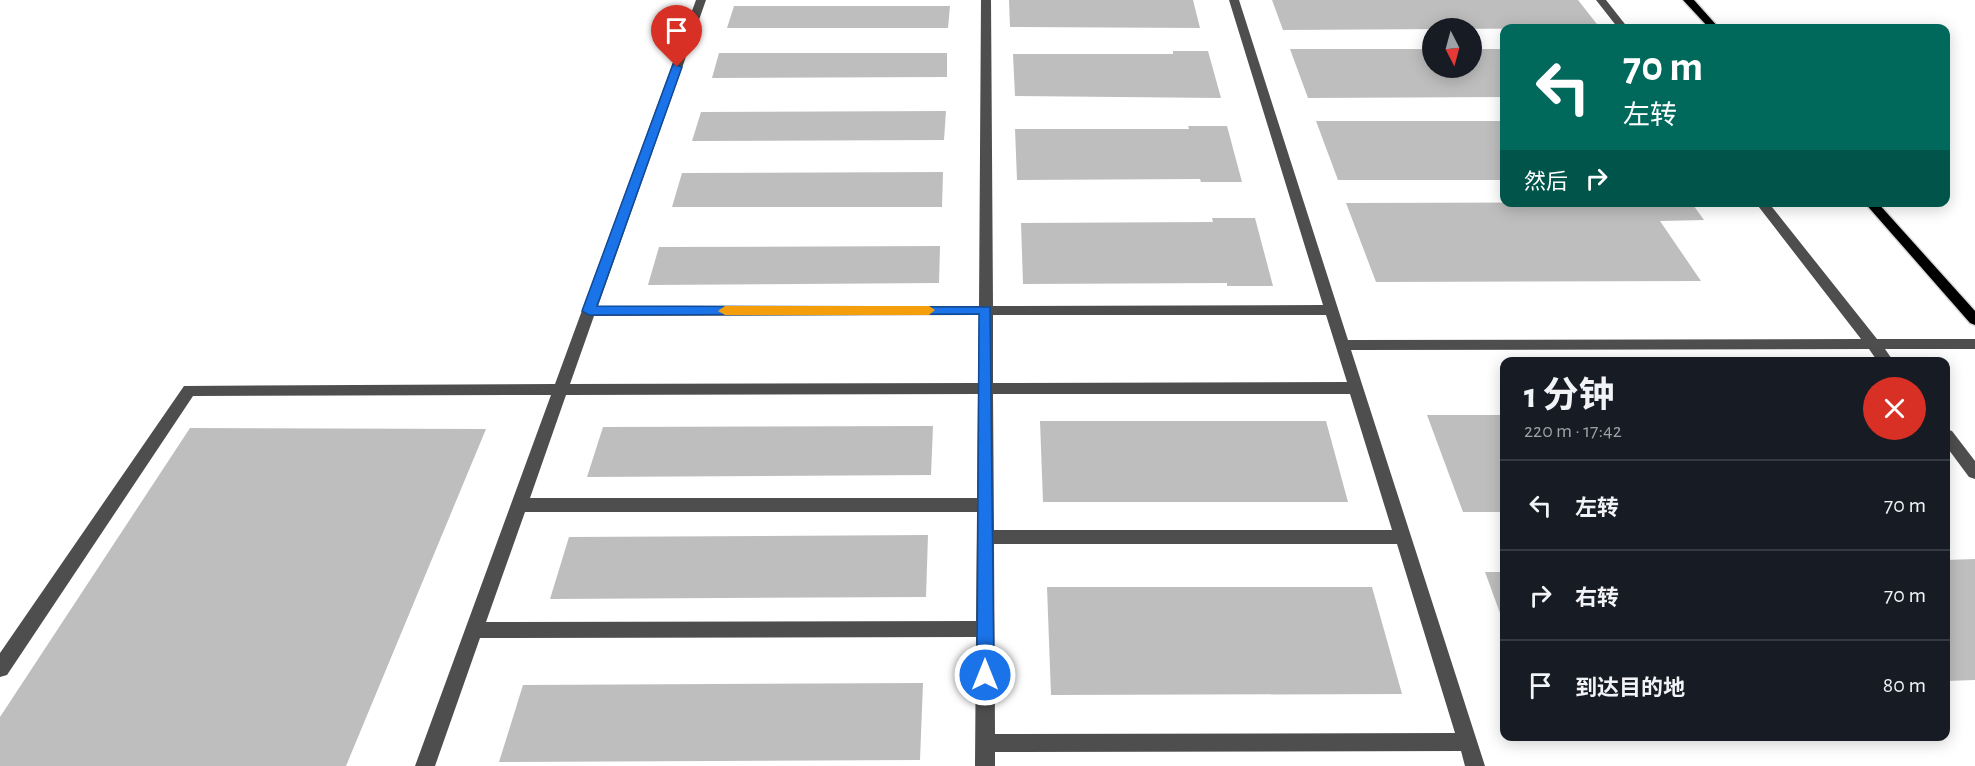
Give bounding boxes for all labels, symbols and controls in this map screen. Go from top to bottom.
pin [651,5,702,67]
icon: arrive [660,14,693,47]
north arrow [1422,18,1482,78]
map controls [1422,18,1482,78]
text: 70 m [1623,46,1703,88]
icon: left [1524,48,1602,126]
text: 左转 [1623,102,1677,129]
icon: right [1580,162,1613,195]
text: 然后 [1524,171,1568,193]
button: close [1863,377,1926,440]
text: 1 分钟 [1524,378,1614,414]
text: 220 m · 17:42 [1524,421,1622,441]
icon: left [1524,489,1557,522]
text: 70 m [1884,494,1926,516]
text: 左转 [1575,497,1619,519]
icon: right [1524,579,1557,612]
text: 70 m [1884,584,1926,606]
text: 右转 [1575,587,1619,609]
position arrow [953,643,1017,707]
icon: arrive [1524,669,1557,702]
text: 80 m [1883,674,1926,696]
text: 到达目的地 [1575,677,1685,699]

